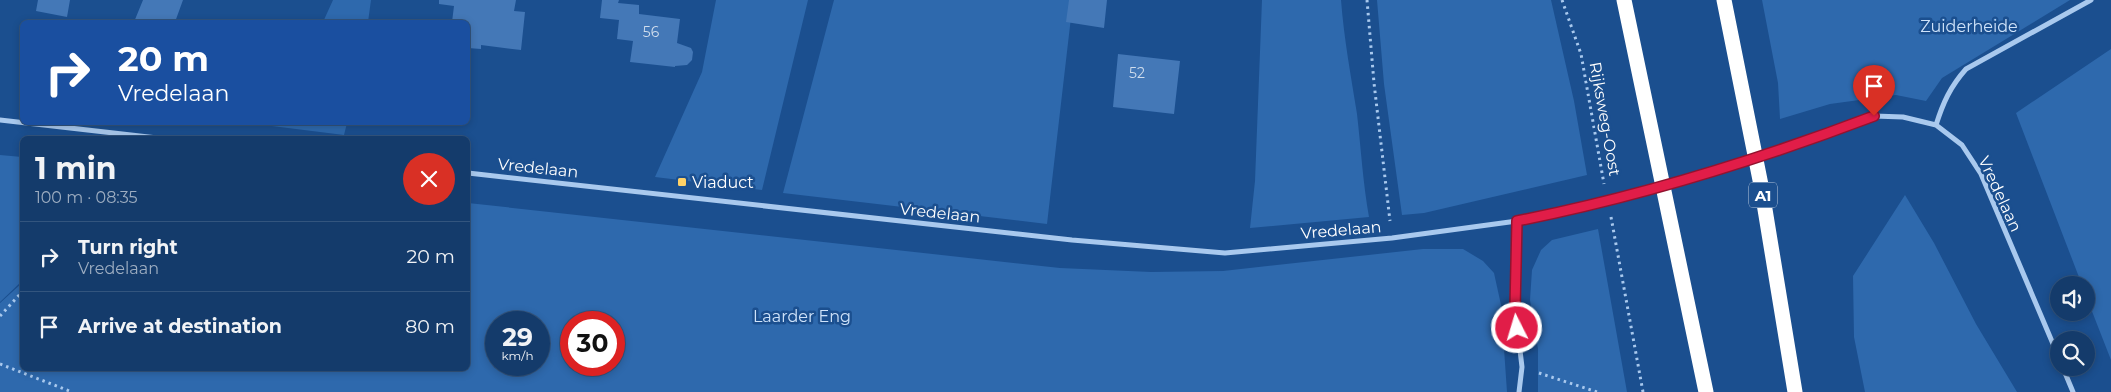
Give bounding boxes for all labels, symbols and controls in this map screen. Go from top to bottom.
park label: Zuiderheide [1920,17,2018,36]
house number: 56 [643,23,660,41]
text: 20 m [118,37,209,80]
icon: right [35,40,100,105]
street label: Rijksweg-Oost [1586,60,1624,178]
house number: 52 [1129,64,1145,82]
pin [1853,65,1895,116]
icon: arrive [1860,72,1888,100]
text: Vredelaan [118,80,229,107]
text: 1 min [35,150,116,187]
button: close [403,153,455,205]
street label: Vredelaan [1974,153,2026,235]
street label: Vredelaan [497,154,579,182]
place label: Viaduct [692,173,754,192]
marker: Viaduct [676,176,688,188]
road number: A1 [1749,182,1777,208]
text: 100 m · 08:35 [35,188,138,207]
street label: Vredelaan [899,199,981,227]
street label: Vredelaan [1300,217,1382,243]
text: Turn right [78,236,178,259]
icon: right [35,243,63,271]
text: 20 m [407,245,455,268]
text: Vredelaan [78,259,159,278]
map controls [2050,276,2095,376]
button: sound [2050,276,2095,321]
position arrow [1490,301,1542,353]
park label: Laarder Eng [753,307,851,326]
speed limit sign: 30 [560,311,625,376]
icon: arrive [35,313,63,341]
text: Arrive at destination [78,315,282,338]
text: 80 m [405,315,455,338]
text: 29 [502,322,533,352]
button: search [2050,331,2095,376]
text: km/h [501,348,534,363]

